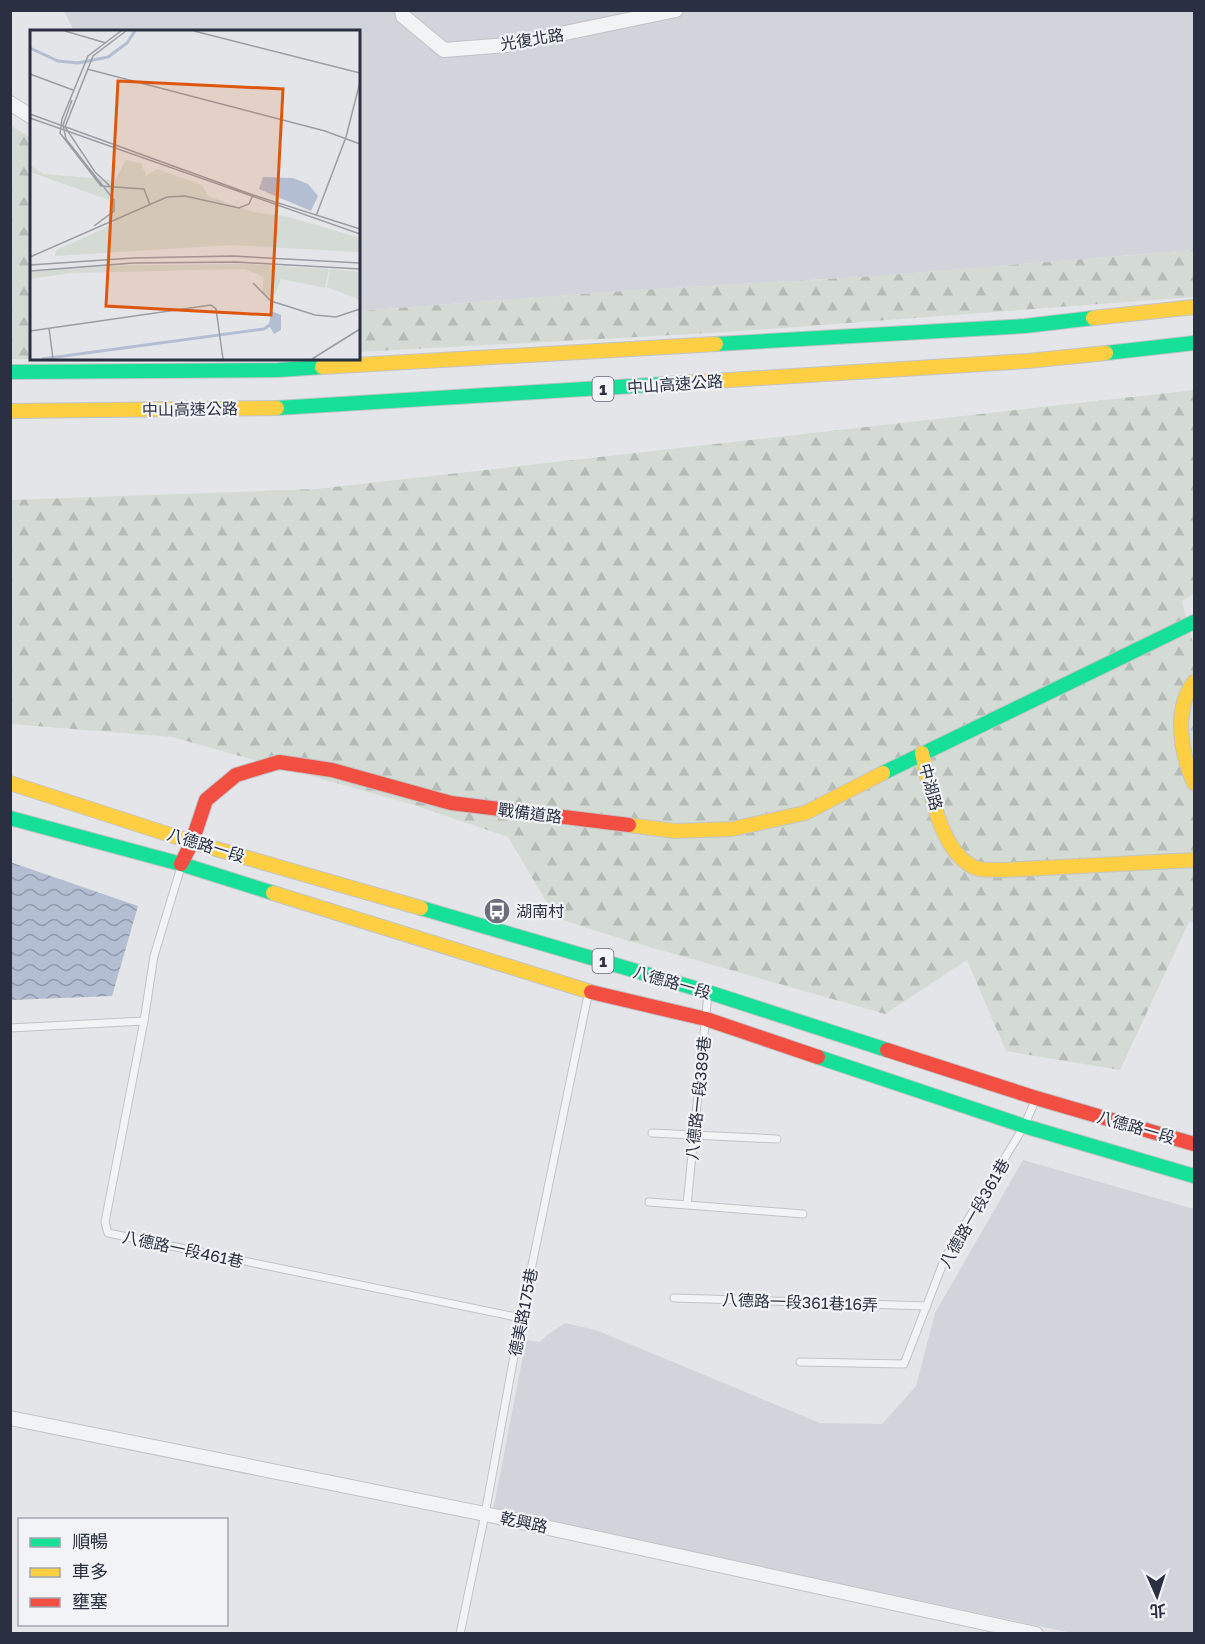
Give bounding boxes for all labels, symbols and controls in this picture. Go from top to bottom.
street label: 光復北路 [499,24,565,54]
inset map [30,30,360,360]
street label: 中山高速公路 [626,371,724,397]
road number: 1 [592,377,614,401]
street label: 中山高速公路 [142,398,238,420]
street label: 中湖路 [915,761,947,813]
street label: 戰備道路 [497,799,563,827]
street label: 八德路一段 [165,824,247,866]
bus stop icon: 湖南村 [482,896,512,926]
place label: 湖南村 [516,901,564,921]
road number: 1 [592,949,614,973]
street label: 八德路一段 [631,961,713,1003]
street label: 八德路一段389巷 [682,1035,714,1161]
street label: 八德路一段 [1095,1106,1177,1148]
street label: 八德路一段361巷 [935,1155,1013,1271]
street label: 八德路一段461巷 [121,1226,245,1272]
street label: 德美路175巷 [505,1266,541,1358]
street label: 八德路一段361巷16弄 [722,1289,878,1315]
street label: 乾興路 [498,1507,550,1537]
legend [18,1518,228,1626]
text: 順暢 [72,1530,108,1552]
text: 車多 [72,1560,108,1582]
north arrow [1127,1566,1187,1626]
text: 壅塞 [72,1590,108,1612]
text: 北 [1149,1601,1166,1621]

